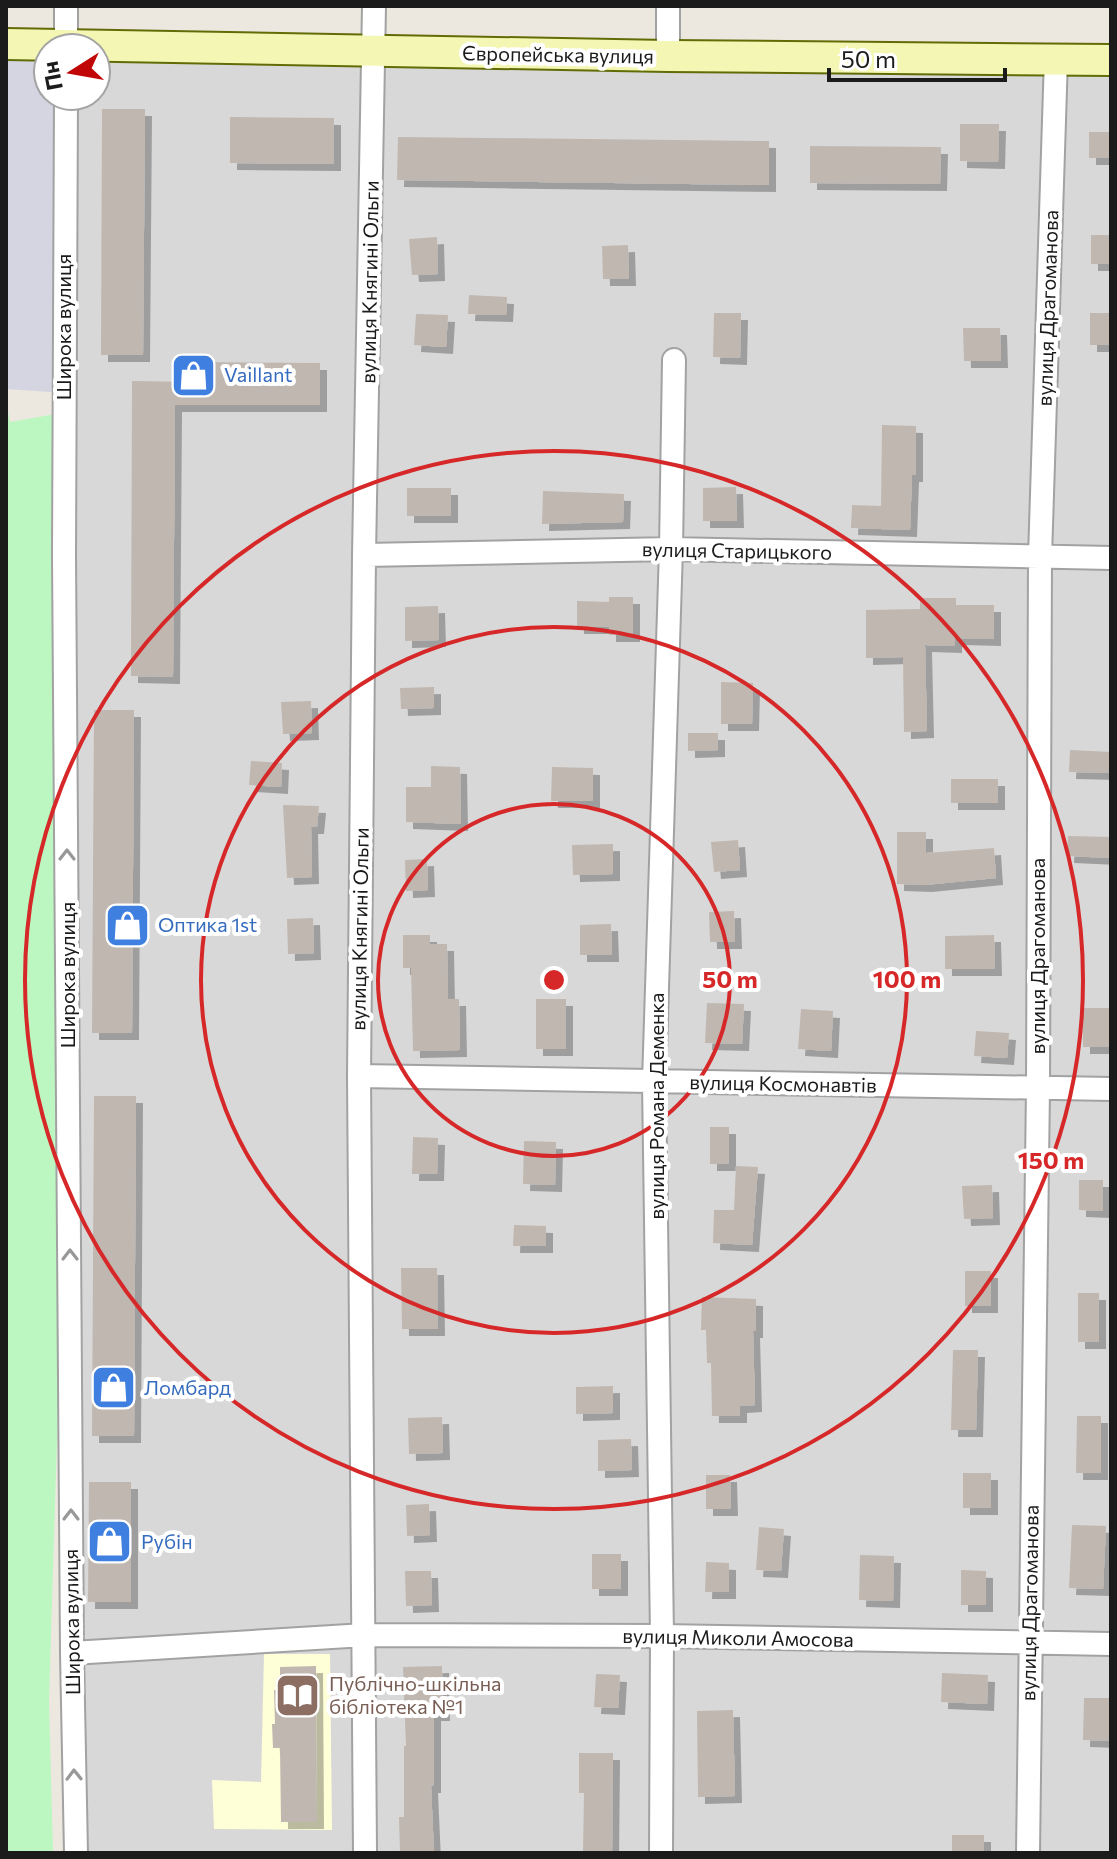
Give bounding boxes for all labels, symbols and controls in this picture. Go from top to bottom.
north arrow [32,32,112,112]
scale bar [829,32,1005,82]
street label: Європейська вулиця [462,40,654,68]
text: 50 m [841,44,896,73]
text: Пн [36,59,68,93]
street label: вулиця Княгині Ольги [355,180,383,384]
street label: вулиця Драгоманова [1032,209,1062,407]
street label: Широка вулиця [51,254,75,400]
shop icon: Vaillant [169,351,217,399]
place label: Vaillant [224,362,293,386]
street label: вулиця Старицького [642,536,832,564]
street label: вулиця Княгині Ольги [345,827,373,1031]
one-way arrow [58,848,76,861]
street label: вулиця Драгоманова [1025,858,1049,1054]
shop icon: Оптика 1st [103,901,151,949]
street label: Широка вулиця [55,902,79,1048]
place label: Оптика 1st [158,912,257,936]
text: 50 m [702,964,758,993]
text: 100 m [873,964,941,993]
centre of rings [540,966,568,994]
street label: вулиця Романа Деменка [644,993,668,1219]
street label: вулиця Космонавтів [689,1069,877,1097]
text: 150 m [1018,1145,1084,1174]
one-way arrow [61,1248,79,1261]
shop icon: Ломбард [89,1364,137,1412]
place label: Ломбард [144,1375,231,1399]
street label: вулиця Драгоманова [1015,1505,1043,1701]
one-way arrow [62,1508,80,1521]
shop icon: Рубін [86,1518,134,1566]
place label: Рубін [141,1529,193,1553]
street label: Широка вулиця [58,1549,84,1695]
street label: вулиця Миколи Амосова [622,1623,854,1651]
library icon: Публічно-шкільна бібліотека №1 [274,1671,322,1719]
place label: Публічно-шкільна бібліотека №1 [329,1671,501,1718]
one-way arrow [66,1768,83,1781]

